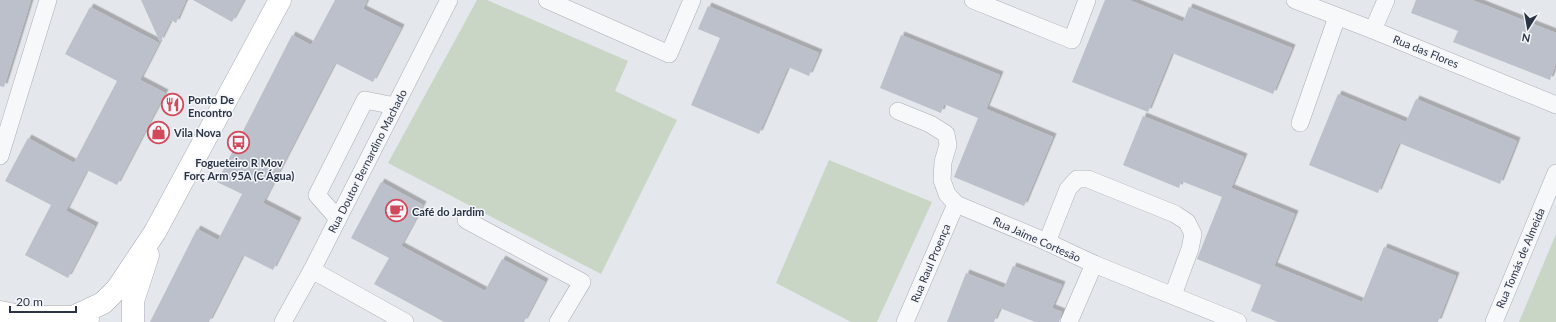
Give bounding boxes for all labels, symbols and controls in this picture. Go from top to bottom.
north arrow [1508,8,1548,48]
text: N [1521,31,1531,45]
street label: Rua das Flores [1391,32,1461,70]
street label: Rua Doutor Bernardino Machado [325,87,409,235]
restaurant icon: Ponto De Encontro [159,92,185,118]
place label: Ponto De Encontro [188,93,234,119]
shop icon: Vila Nova [146,119,172,145]
place label: Vila Nova [173,126,221,139]
bus stop icon: Fogueteiro R Mov Forç Arm 95A (C Água) [226,129,252,155]
place label: Fogueteiro R Mov Forç Arm 95A (C Água) [184,156,294,182]
cafe icon: Café do Jardim [383,198,409,224]
place label: Café do Jardim [412,205,484,218]
street label: Rua Tomás de Almeida [1493,206,1547,310]
street label: Rua Jaime Cortesão [991,214,1083,264]
street label: Rua Raul Proença [908,222,952,304]
scale bar [10,288,76,314]
text: 20 m [16,294,43,309]

